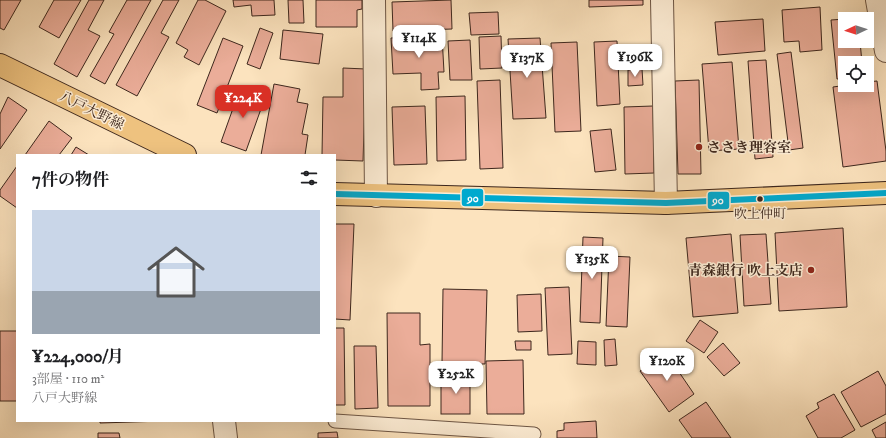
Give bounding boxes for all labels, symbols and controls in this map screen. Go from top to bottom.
north arrow [838,12,874,48]
map controls [838,12,874,92]
pin: ¥114K [391,25,447,59]
text: ¥114K [402,30,436,46]
pin: ¥196K [607,44,663,78]
pin: ¥137K [499,45,555,79]
text: ¥196K [617,49,653,65]
text: ¥137K [510,50,544,66]
button: locate [838,56,874,92]
pin: ¥224K [215,85,271,119]
street label: 八戸大野線 [56,87,127,134]
text: ¥224K [224,90,262,106]
place label: ささき理容室 [707,139,791,157]
marker: ささき理容室 [694,142,704,152]
icon: filters [298,167,320,189]
text: 7件の物件 [32,169,109,191]
line badge: 90 [461,188,484,207]
line badge: 90 [707,191,730,210]
text: 90 [466,192,479,206]
text: 90 [711,194,724,208]
marker: 吹上仲町 [755,194,765,204]
place label: 吹上仲町 [734,206,786,222]
icon: home [140,236,212,308]
pin: ¥135K [564,246,620,280]
text: ¥135K [575,251,609,267]
place label: 青森銀行 吹上支店 [688,262,803,280]
marker: 青森銀行 吹上支店 [806,265,816,275]
text: ¥224,000/月 [32,346,124,368]
pin: ¥120K [639,348,695,382]
text: ¥120K [649,353,685,369]
pin: ¥252K [428,361,484,395]
text: ¥252K [437,366,475,382]
text: 3部屋 · 110 m² [32,371,104,387]
text: 八戸大野線 [32,390,97,406]

